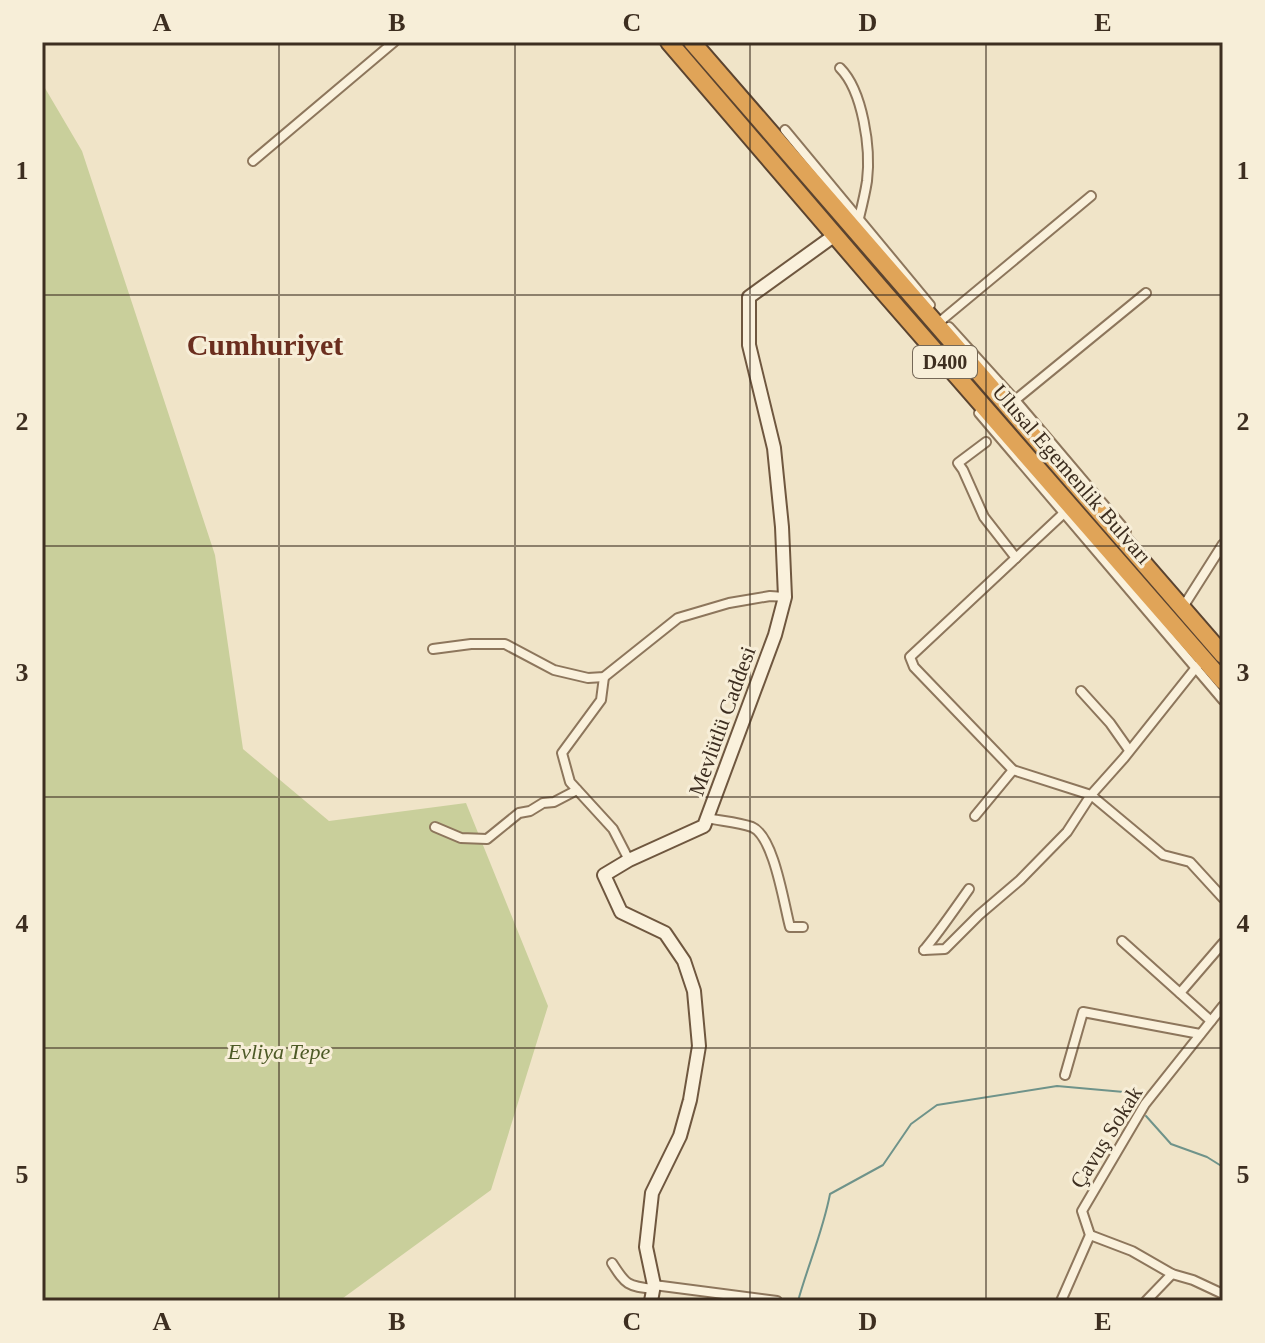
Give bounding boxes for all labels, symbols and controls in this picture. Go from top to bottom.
text: A [153,8,172,37]
text: B [388,8,406,37]
text: C [623,8,641,37]
text: D [859,8,877,37]
text: E [1094,8,1112,37]
text: 1 [16,156,29,185]
text: 1 [1237,156,1250,185]
district label: Cumhuriyet [187,328,343,361]
road number: D400 [913,346,977,378]
street label: Ulusal Egemenlik Bulvarı [987,379,1157,569]
text: 2 [16,407,29,436]
text: 2 [1237,407,1250,436]
street label: Mevlütlü Caddesi [683,643,761,799]
text: 3 [16,658,29,687]
text: 3 [1237,658,1250,687]
text: 4 [16,909,29,938]
text: 4 [1237,909,1250,938]
park label: Evliya Tepe [227,1039,330,1064]
street label: Çavuş Sokak [1065,1081,1147,1193]
text: 5 [16,1160,29,1189]
text: 5 [1237,1160,1250,1189]
text: A [153,1307,172,1336]
text: B [388,1307,406,1336]
text: C [623,1307,641,1336]
text: D [859,1307,877,1336]
text: E [1094,1307,1112,1336]

